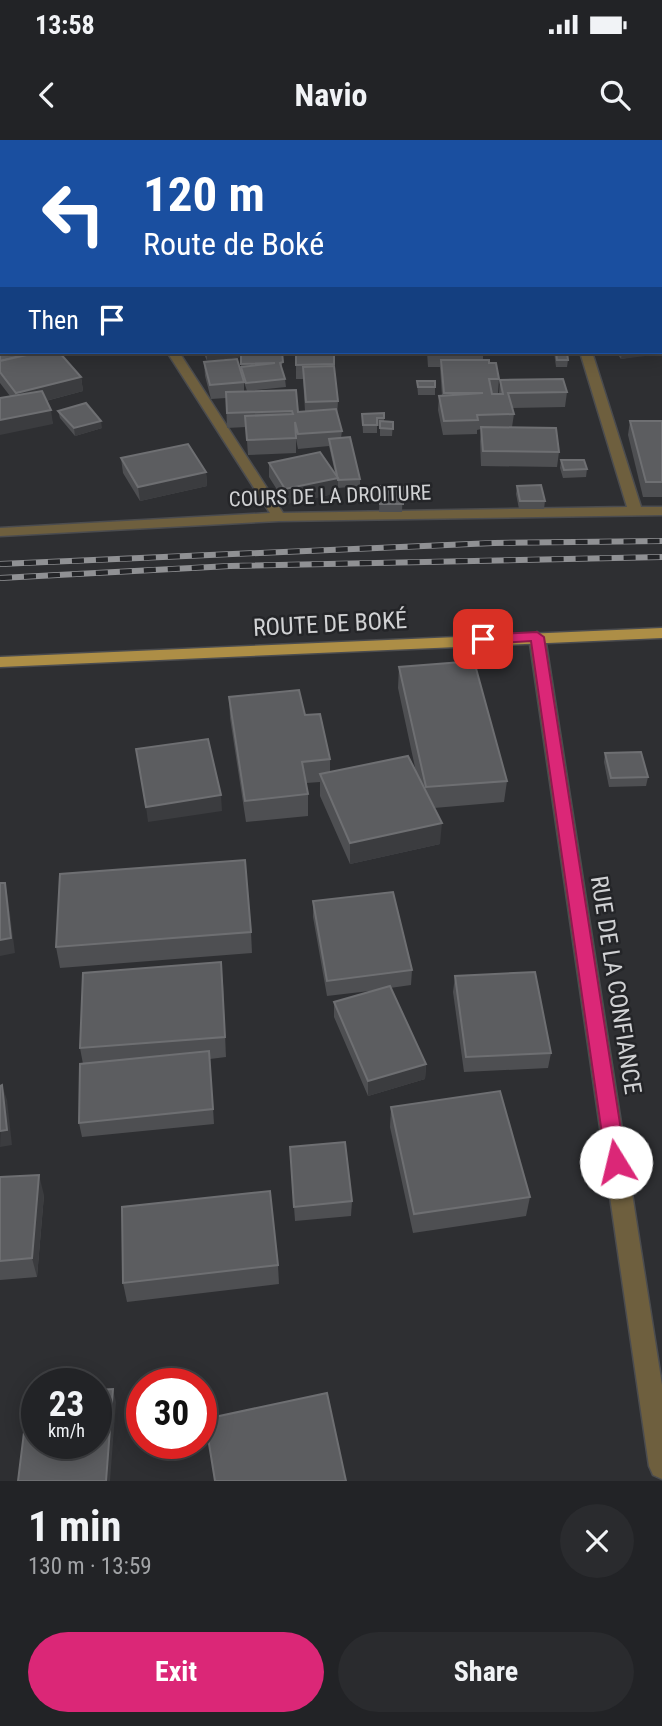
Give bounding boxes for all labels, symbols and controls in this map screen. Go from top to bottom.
text: 13:58 [35,10,95,40]
icon: back [28,76,66,114]
text: Navio [295,76,367,114]
icon: search [596,76,634,114]
text: 120 m [143,166,265,223]
icon: left [28,168,119,259]
text: Route de Boké [143,225,324,263]
icon: arrive [93,301,131,339]
text: Then [28,305,79,335]
street label: COURS DE LA DROITURE [228,480,432,512]
street label: ROUTE DE BOKÉ [252,606,408,642]
pin [453,609,513,669]
icon: arrive [464,620,502,658]
street label: RUE DE LA CONFIANCE [585,874,647,1096]
position arrow [579,1125,653,1199]
speed limit sign: 30 [126,1368,217,1459]
text: 23 [49,1384,84,1425]
text: km/h [48,1420,85,1441]
text: 1 min [28,1502,121,1551]
button: close [560,1504,634,1578]
text: 130 m · 13:59 [28,1553,152,1580]
button: Exit [28,1632,324,1712]
button: Share [338,1632,634,1712]

